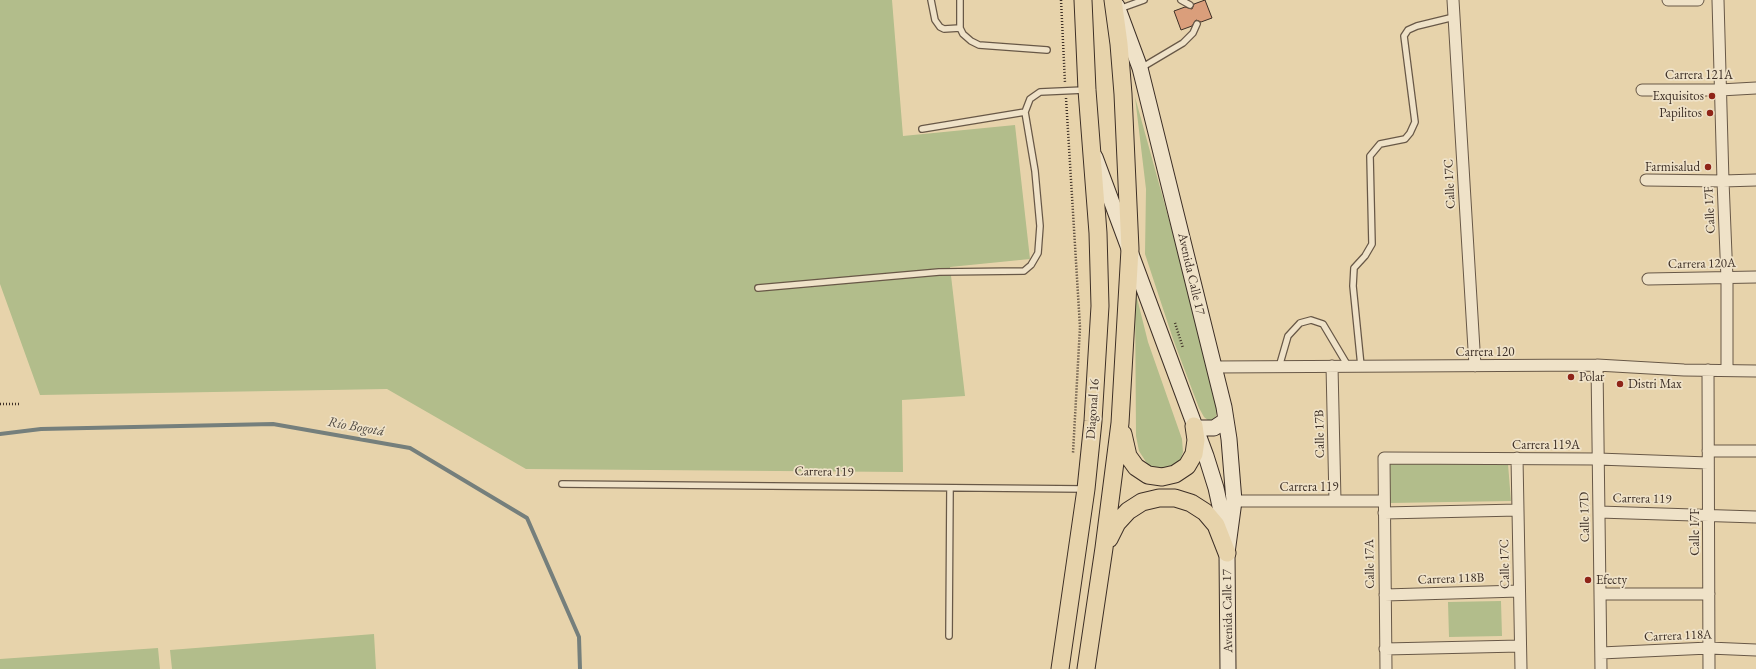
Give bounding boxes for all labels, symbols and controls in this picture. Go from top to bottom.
street label: Carrera 121A [1665,67,1733,83]
place label: Exquisitos [1652,88,1704,104]
marker: Exquisitos [1707,91,1717,101]
place label: Papilitos [1659,105,1702,121]
marker: Papilitos [1705,108,1715,118]
street label: Calle 17C [1441,159,1459,209]
place label: Farmisalud [1645,159,1700,175]
marker: Farmisalud [1703,162,1713,172]
street label: Calle 17F [1701,186,1719,234]
street label: Avenida Calle 17 [1174,231,1208,317]
street label: Carrera 120A [1668,256,1736,272]
street label: Carrera 120 [1455,344,1515,360]
place label: Polar [1579,369,1604,385]
marker: Polar [1566,372,1576,382]
place label: Distri Max [1628,376,1682,392]
street label: Diagonal 16 [1083,378,1103,440]
marker: Distri Max [1615,379,1625,389]
street label: Calle 17B [1312,410,1328,458]
water label: Río Bogotá [326,414,386,440]
street label: Carrera 119A [1512,437,1580,453]
street label: Carrera 119 [794,464,854,480]
street label: Carrera 119 [1279,479,1339,495]
street label: Carrera 119 [1612,491,1672,507]
street label: Calle 17D [1577,492,1593,542]
street label: Calle 17F [1687,508,1703,556]
street label: Calle 17A [1362,539,1378,589]
street label: Calle 17C [1497,539,1513,589]
street label: Avenida Calle 17 [1219,569,1237,653]
street label: Carrera 118B [1417,570,1485,588]
place label: Efecty [1596,572,1627,588]
marker: Efecty [1583,575,1593,585]
street label: Carrera 118A [1644,627,1712,645]

